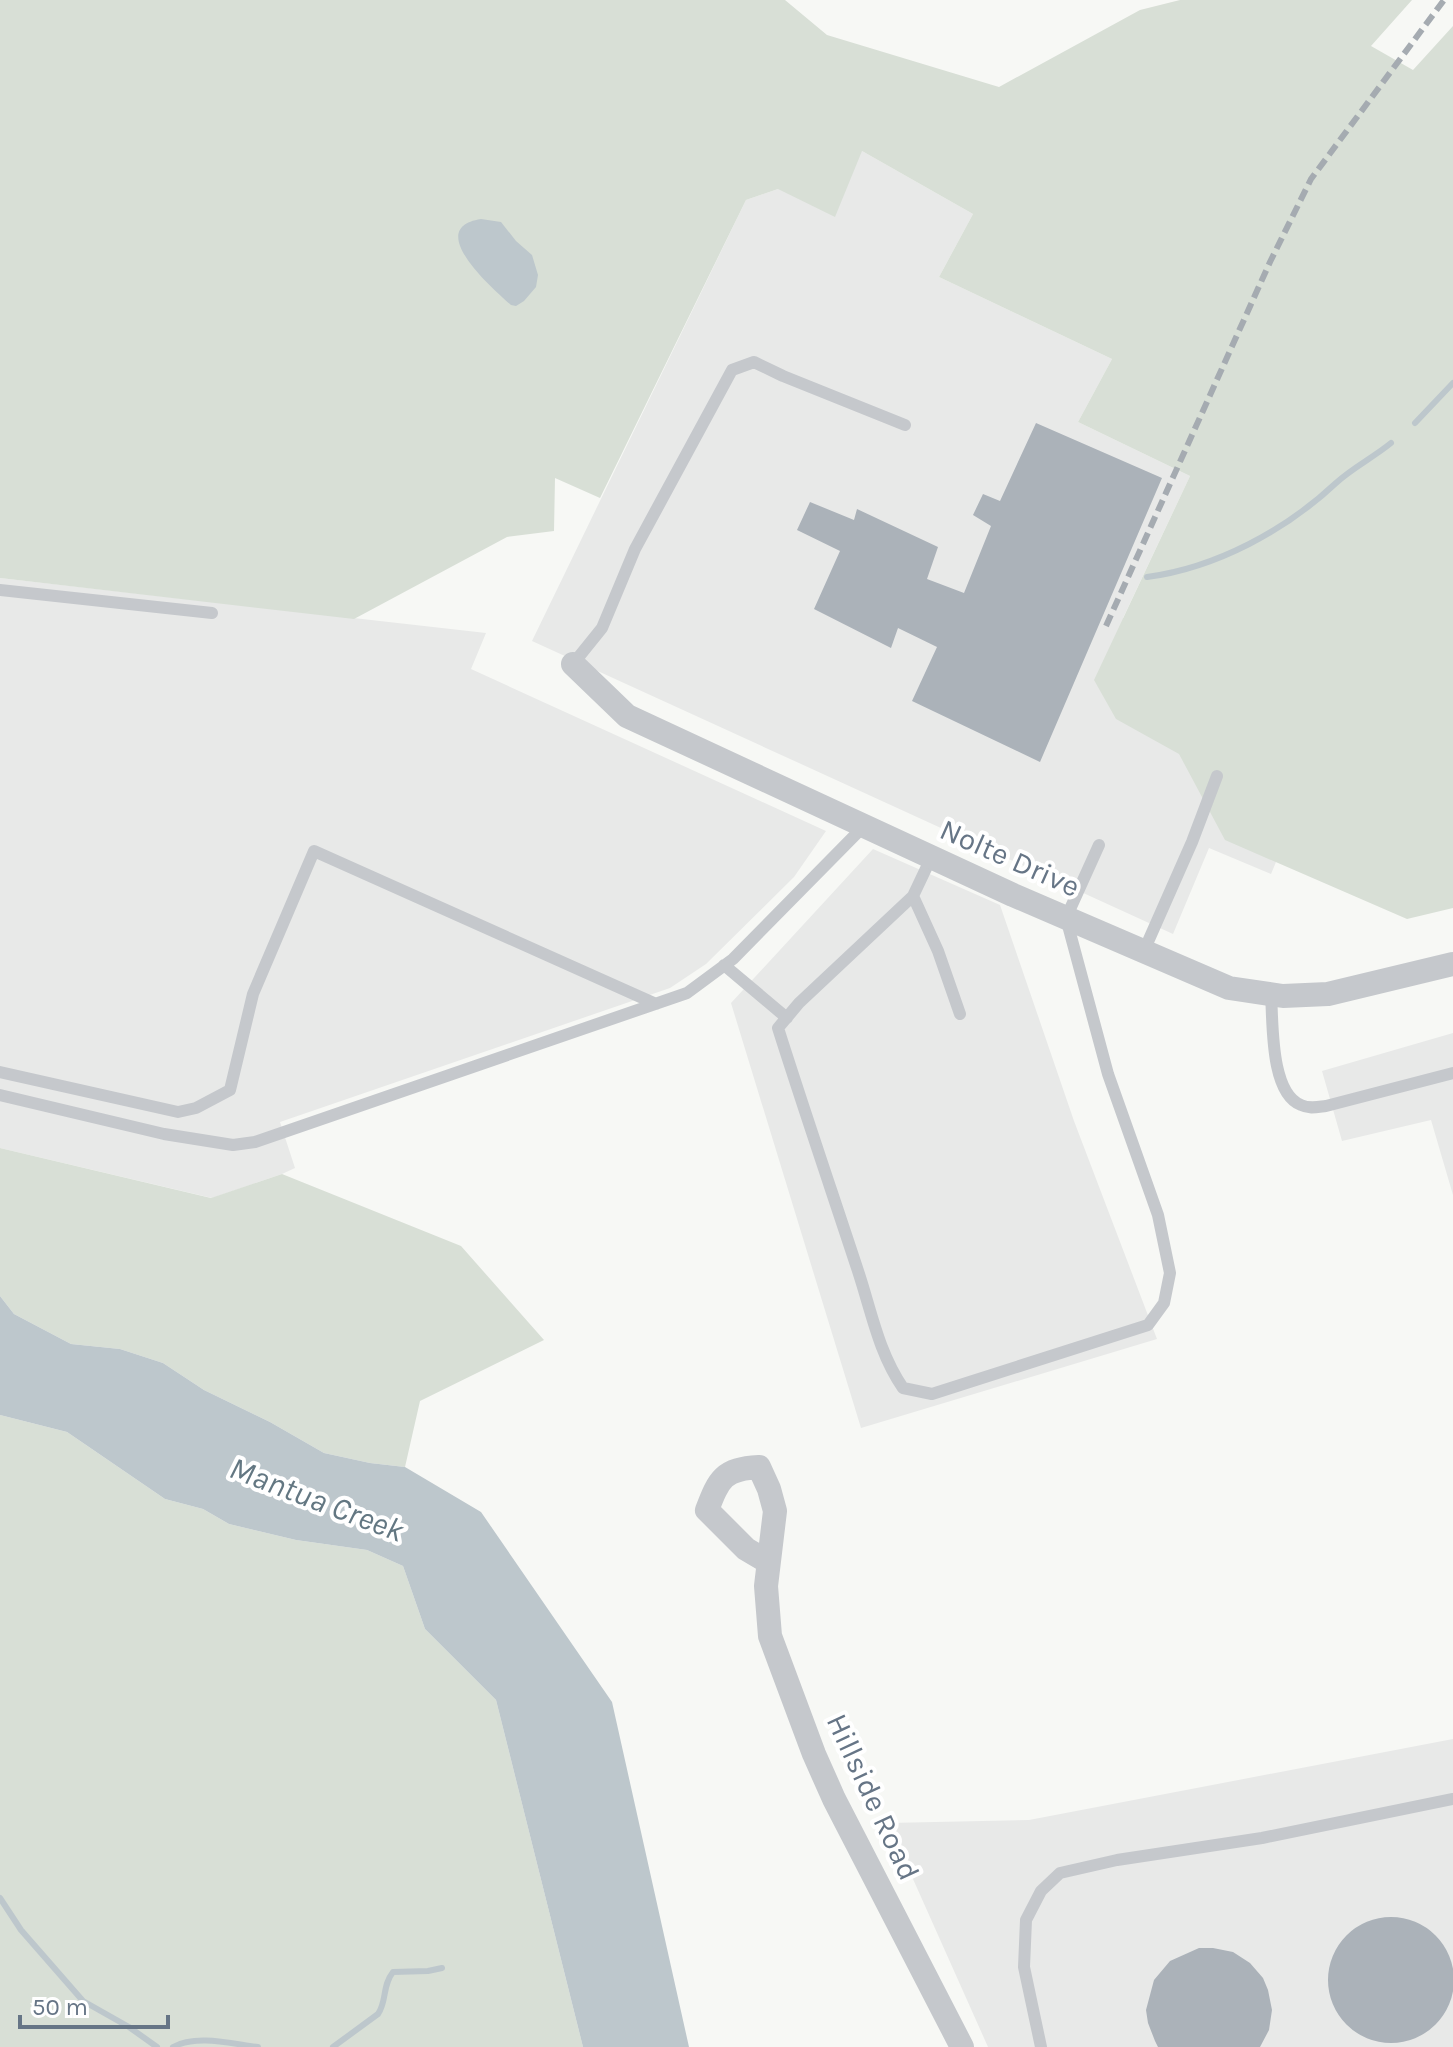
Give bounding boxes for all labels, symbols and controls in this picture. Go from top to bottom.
street label: Nolte Drive [935,811,1085,905]
water label: Mantua Creek [224,1449,410,1550]
street label: Hillside Road [819,1708,927,1886]
scale bar [20,1979,168,2029]
text: 50 m [32,1993,88,2021]

